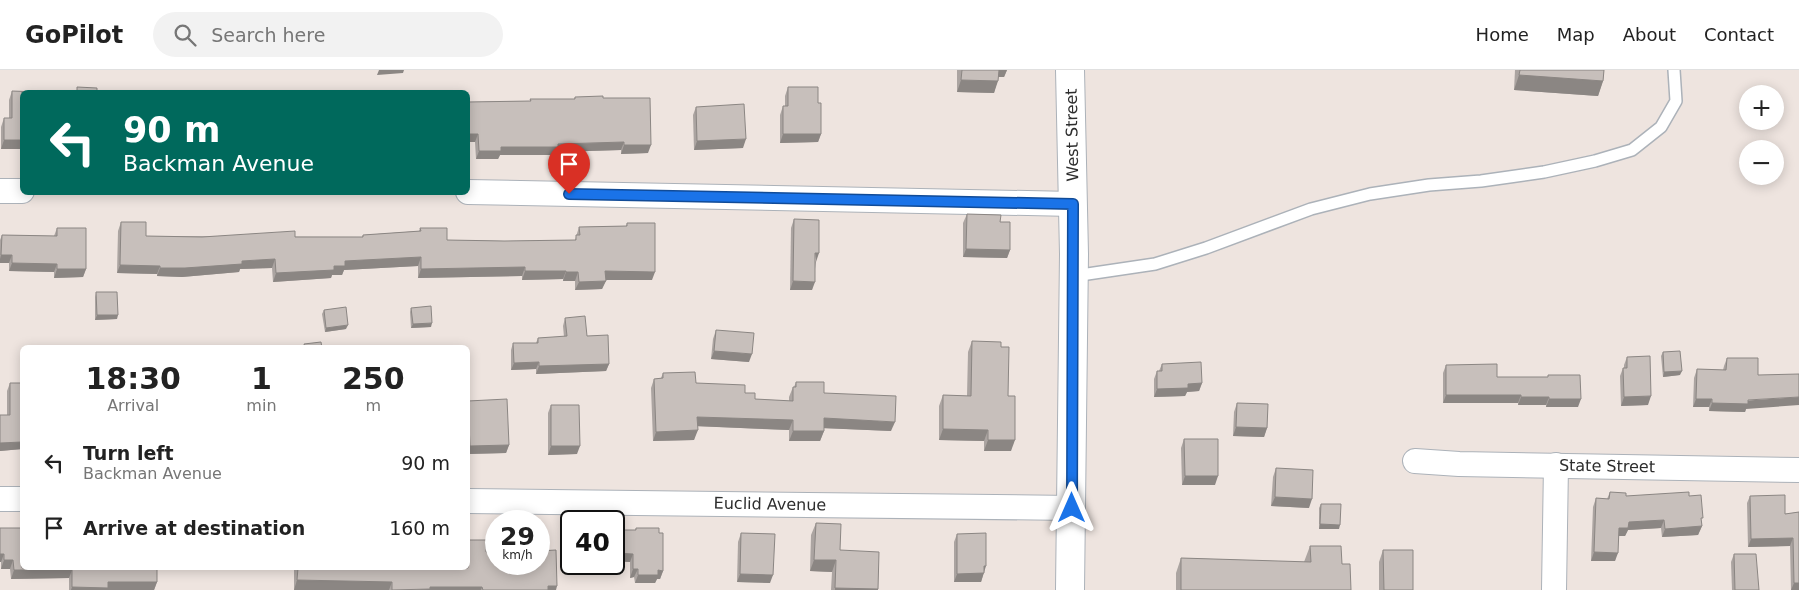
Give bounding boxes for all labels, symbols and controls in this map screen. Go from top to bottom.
search box [153,12,503,57]
text: GoPilot [25,21,123,49]
icon: search [171,21,199,49]
text: Search here [211,24,325,46]
text: Home [1476,24,1529,45]
text: Map [1557,24,1595,45]
text: About [1623,24,1676,45]
text: Contact [1704,24,1774,45]
map controls [1739,85,1784,185]
button: + [1739,85,1784,130]
street label: West Street [1062,88,1082,182]
icon: left [40,110,105,175]
text: 90 m [123,110,220,150]
button: − [1739,140,1784,185]
pin [548,143,590,194]
icon: arrive [555,150,583,178]
text: Backman Avenue [123,151,314,176]
text: 18:30 [85,361,181,396]
text: 1 [251,361,272,396]
text: 250 [342,361,405,396]
text: Arrival [107,396,159,415]
text: min [246,396,277,415]
text: m [365,396,381,415]
text: Turn left [83,442,174,464]
icon: left [40,449,68,477]
text: 90 m [401,452,450,474]
street label: State Street [1559,456,1655,476]
text: Backman Avenue [83,464,222,483]
position arrow [1045,481,1097,533]
street label: Euclid Avenue [714,494,826,514]
speed limit sign: 40 [560,510,625,575]
icon: arrive [40,514,68,542]
text: Arrive at destination [83,517,305,539]
text: 160 m [389,517,450,539]
text: 29 [500,522,535,551]
text: km/h [502,548,533,562]

